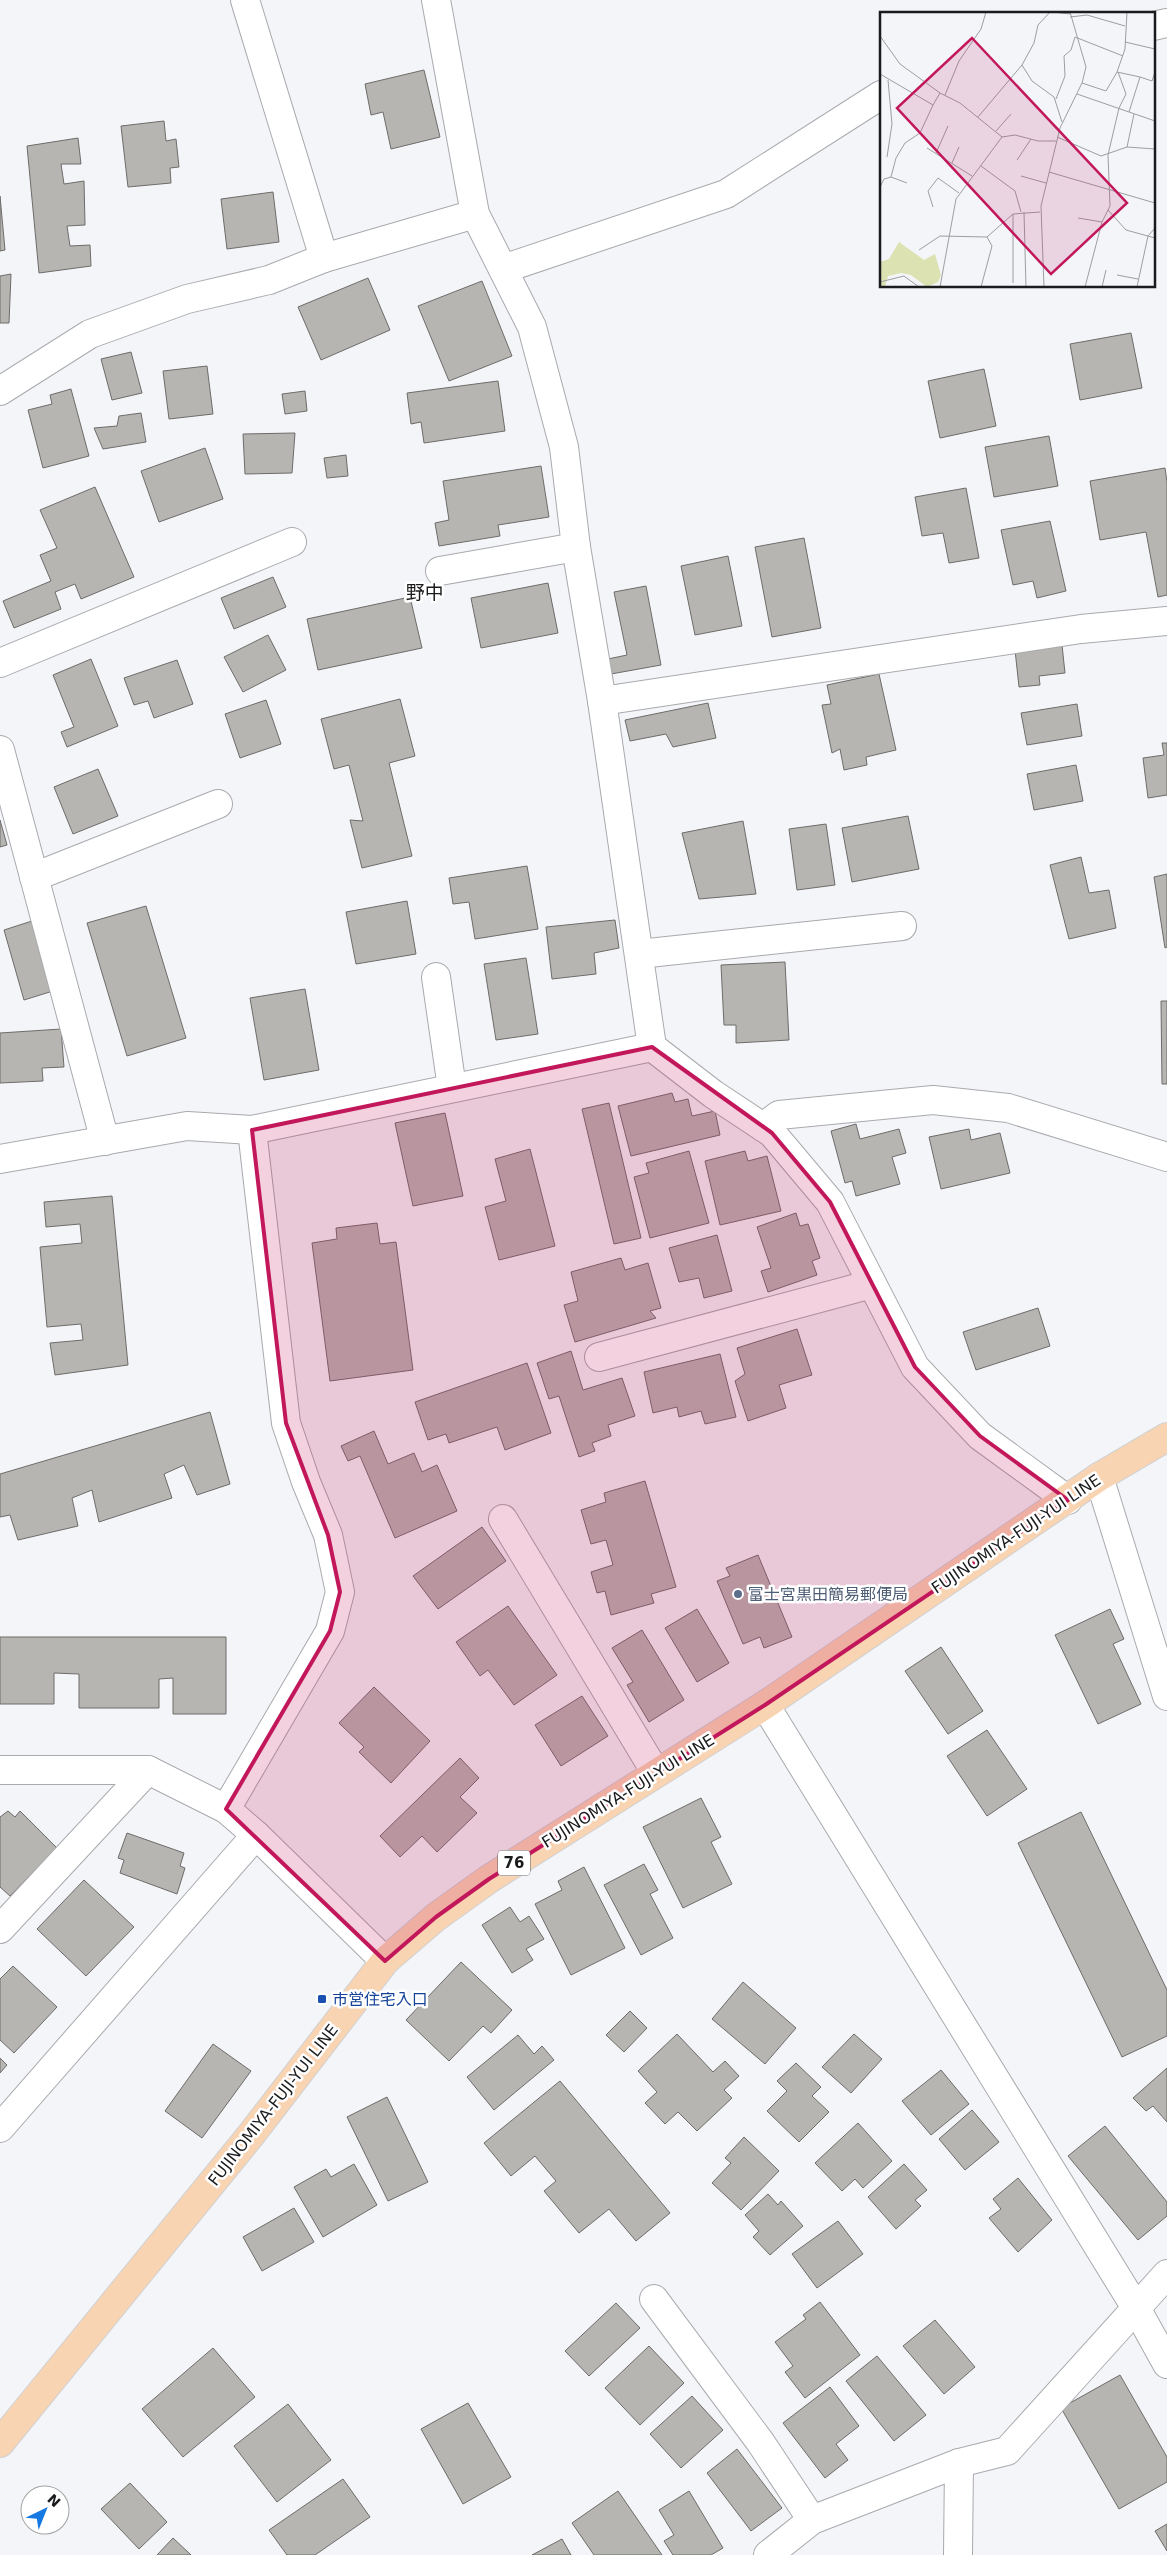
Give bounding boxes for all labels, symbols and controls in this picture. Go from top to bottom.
inset map [880,12,1154,288]
district label: 野中 [406,581,444,603]
street label: FUJINOMIYA-FUJI-YUI LINE [928,1470,1104,1598]
place label: 富士宮黒田簡易郵便局 [748,1585,908,1604]
marker: 富士宮黒田簡易郵便局 [732,1588,744,1600]
street label: FUJINOMIYA-FUJI-YUI LINE [538,1730,718,1852]
road number: 76 [498,1850,530,1876]
place label: 市営住宅入口 [332,1990,428,2009]
marker: 市営住宅入口 [316,1993,328,2005]
street label: FUJINOMIYA-FUJI-YUI LINE [204,2021,342,2189]
north arrow [20,2485,70,2535]
text: N [44,2491,64,2510]

